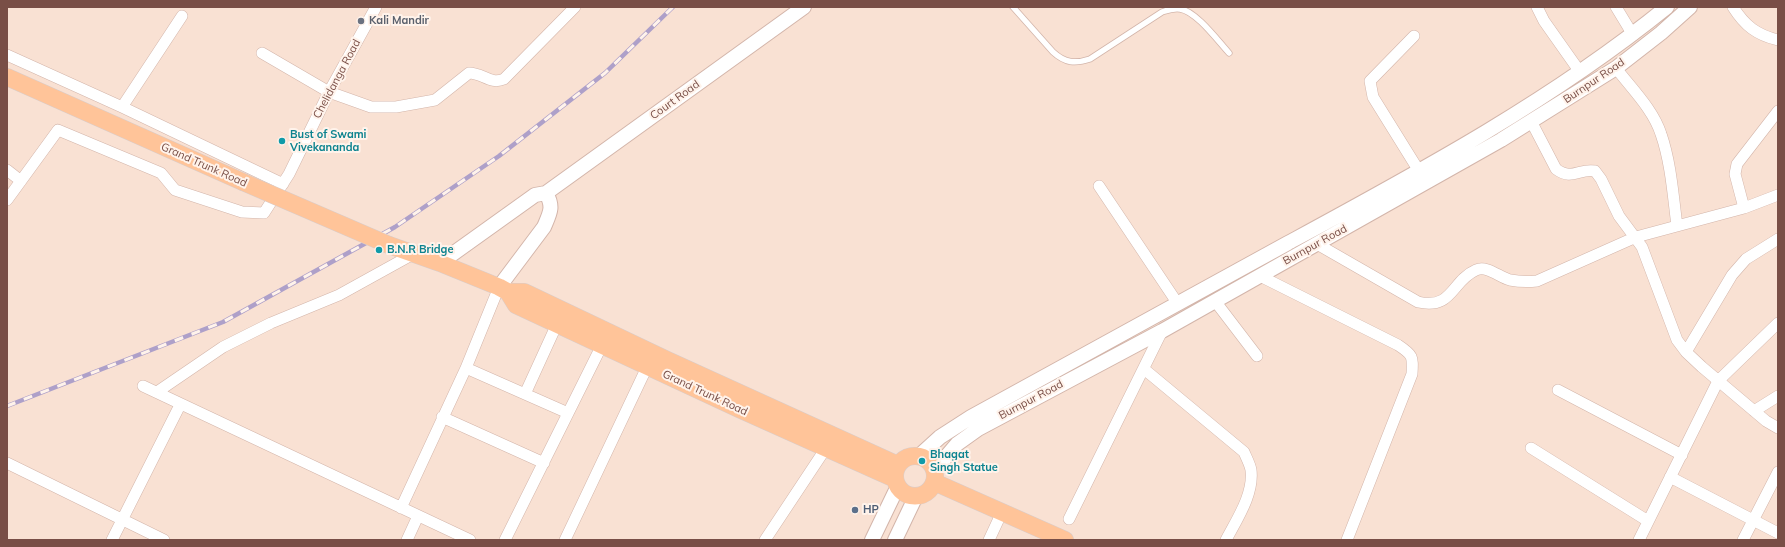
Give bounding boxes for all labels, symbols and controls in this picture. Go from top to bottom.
place label: Kali Mandir [369,14,429,28]
marker: Kali Mandir [356,16,366,26]
street label: Chelidanga Road [311,37,363,121]
street label: Burnpur Road [1561,56,1627,106]
street label: Court Road [648,78,702,122]
place label: Bust of Swami Vivekananda [290,128,366,154]
marker: Bust of Swami Vivekananda [277,136,287,146]
street label: Grand Trunk Road [159,140,249,190]
street label: Burnpur Road [1281,222,1349,268]
place label: B.N.R Bridge [387,243,453,257]
marker: B.N.R Bridge [374,245,384,255]
street label: Grand Trunk Road [660,367,750,419]
street label: Burnpur Road [997,377,1065,423]
place label: Bhagat Singh Statue [930,448,998,474]
marker: Bhagat Singh Statue [917,456,927,466]
place label: HP [863,503,879,517]
marker: HP [850,505,860,515]

